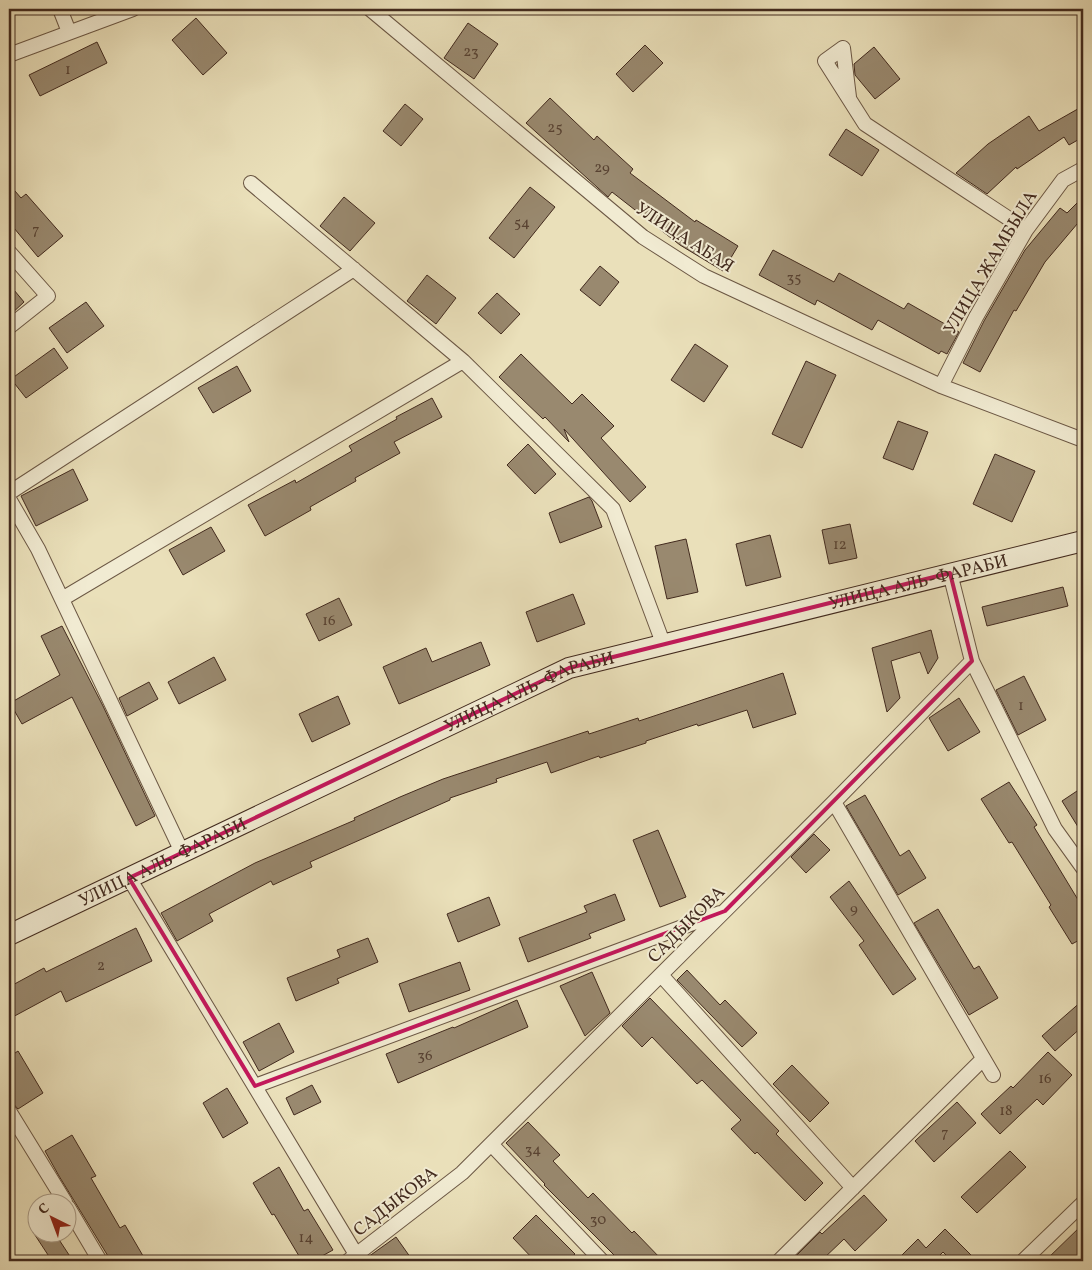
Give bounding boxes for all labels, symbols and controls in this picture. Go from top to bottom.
house number: 23 [463,42,479,63]
house number: 1 [65,60,71,81]
house number: 25 [547,118,563,139]
house number: 29 [594,158,610,179]
street label: УЛИЦА ЖАМБЫЛА [938,186,1044,340]
street label: УЛИЦА АБАЯ [630,197,739,280]
house number: 54 [514,213,530,234]
house number: 7 [32,220,40,241]
house number: 35 [787,268,801,289]
house number: 12 [833,535,847,556]
street label: УЛИЦА АЛЬ-ФАРАБИ [826,549,1011,617]
house number: 16 [322,611,336,632]
street label: УЛИЦА АЛЬ-ФАРАБИ [440,646,617,740]
house number: 1 [1018,696,1024,717]
street label: УЛИЦА АЛЬ-ФАРАБИ [75,812,251,914]
street label: САДЫКОВА [643,880,732,969]
house number: 9 [850,899,858,920]
house number: 2 [97,956,105,977]
house number: 36 [417,1046,433,1067]
house number: 16 [1038,1069,1052,1090]
house number: 18 [999,1101,1013,1122]
house number: 7 [941,1123,949,1144]
house number: 34 [525,1140,541,1161]
street label: САДЫКОВА [349,1161,444,1243]
north arrow [28,1192,78,1242]
text: С [35,1199,54,1220]
house number: 30 [590,1210,606,1231]
house number: 14 [299,1228,313,1249]

